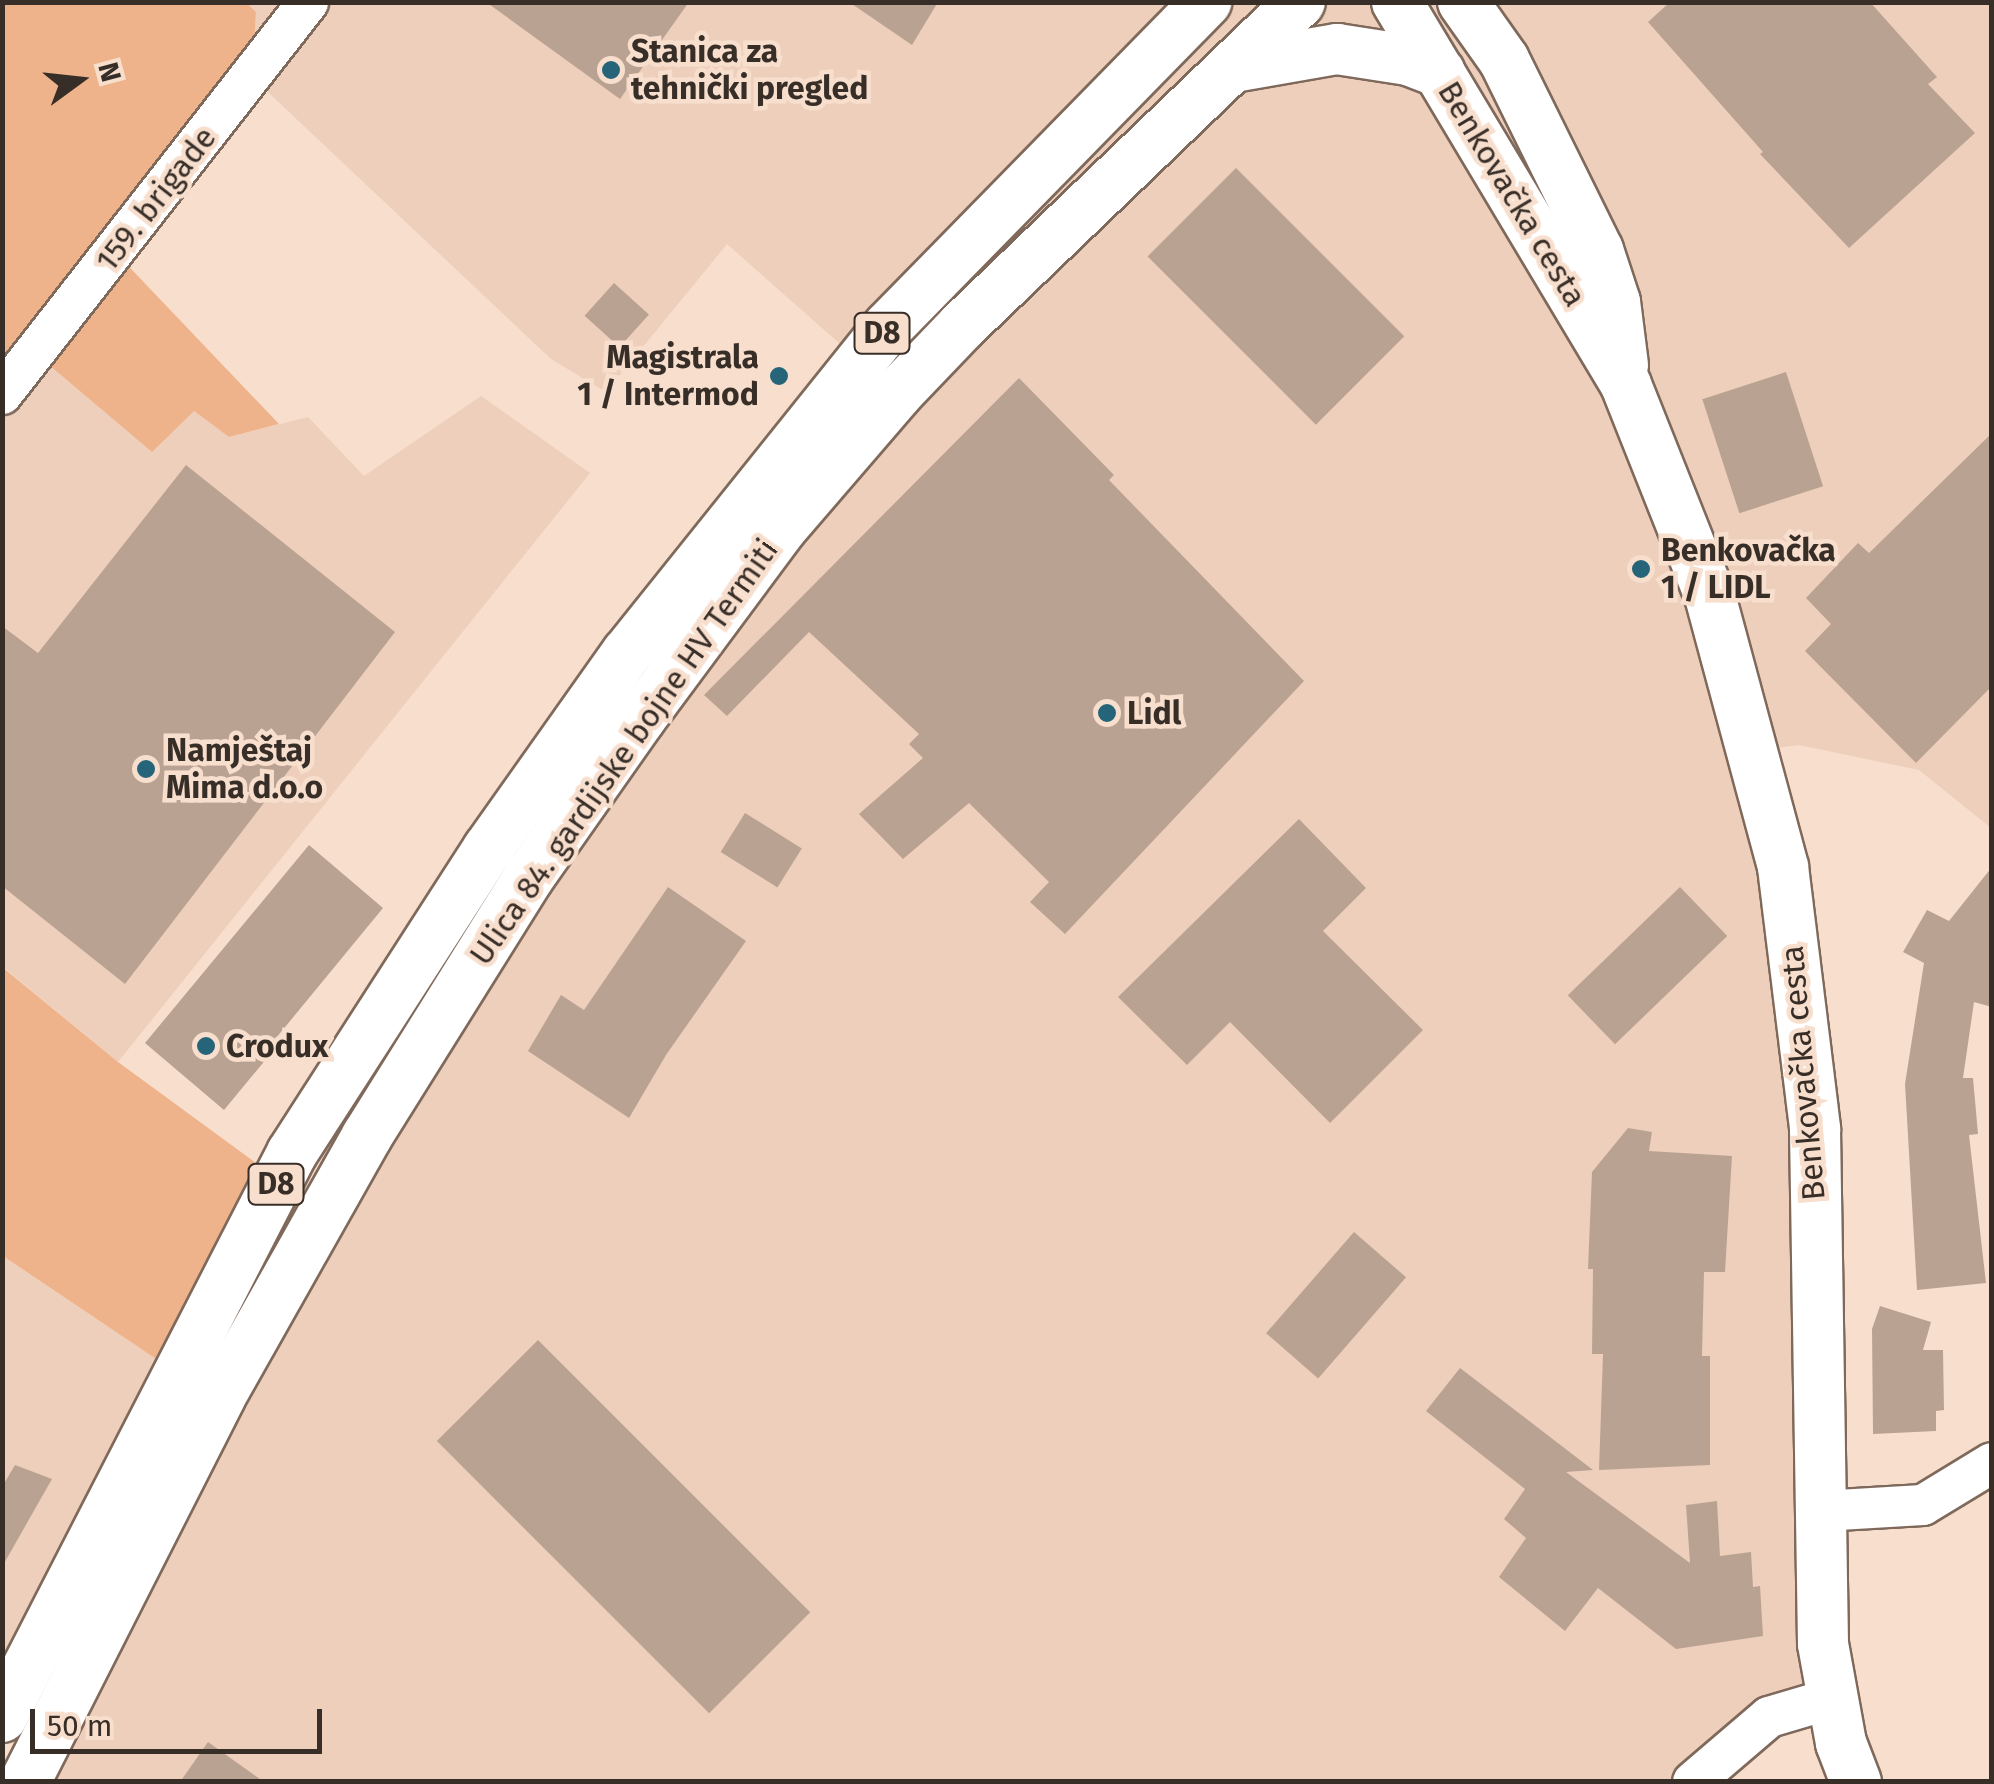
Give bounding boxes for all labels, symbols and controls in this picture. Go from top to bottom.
north arrow [30,30,130,130]
place label: Stanica za tehnički pregled [631,33,868,108]
text: N [91,59,128,85]
marker: Stanica za tehnički pregled [600,59,622,81]
street label: Benkovačka cesta [1430,74,1594,314]
street label: 159. brigade [88,119,224,279]
road number: D8 [852,308,912,358]
place label: Magistrala 1 / Intermod [577,339,759,414]
marker: Magistrala 1 / Intermod [768,365,790,387]
street label: Ulica 84. gardijske bojne HV Termiti [462,532,786,972]
place label: Benkovačka 1 / LIDL [1661,532,1836,607]
marker: Benkovačka 1 / LIDL [1630,558,1652,580]
place label: Lidl [1127,694,1181,732]
marker: Lidl [1096,702,1118,724]
place label: Namještaj Mima d.o.o [166,732,323,807]
marker: Namještaj Mima d.o.o [135,758,157,780]
street label: Benkovačka cesta [1773,944,1833,1202]
place label: Crodux [226,1027,328,1065]
marker: Crodux [195,1035,217,1057]
road number: D8 [246,1159,306,1209]
scale bar [35,1689,328,1751]
text: 50 m [47,1708,112,1744]

